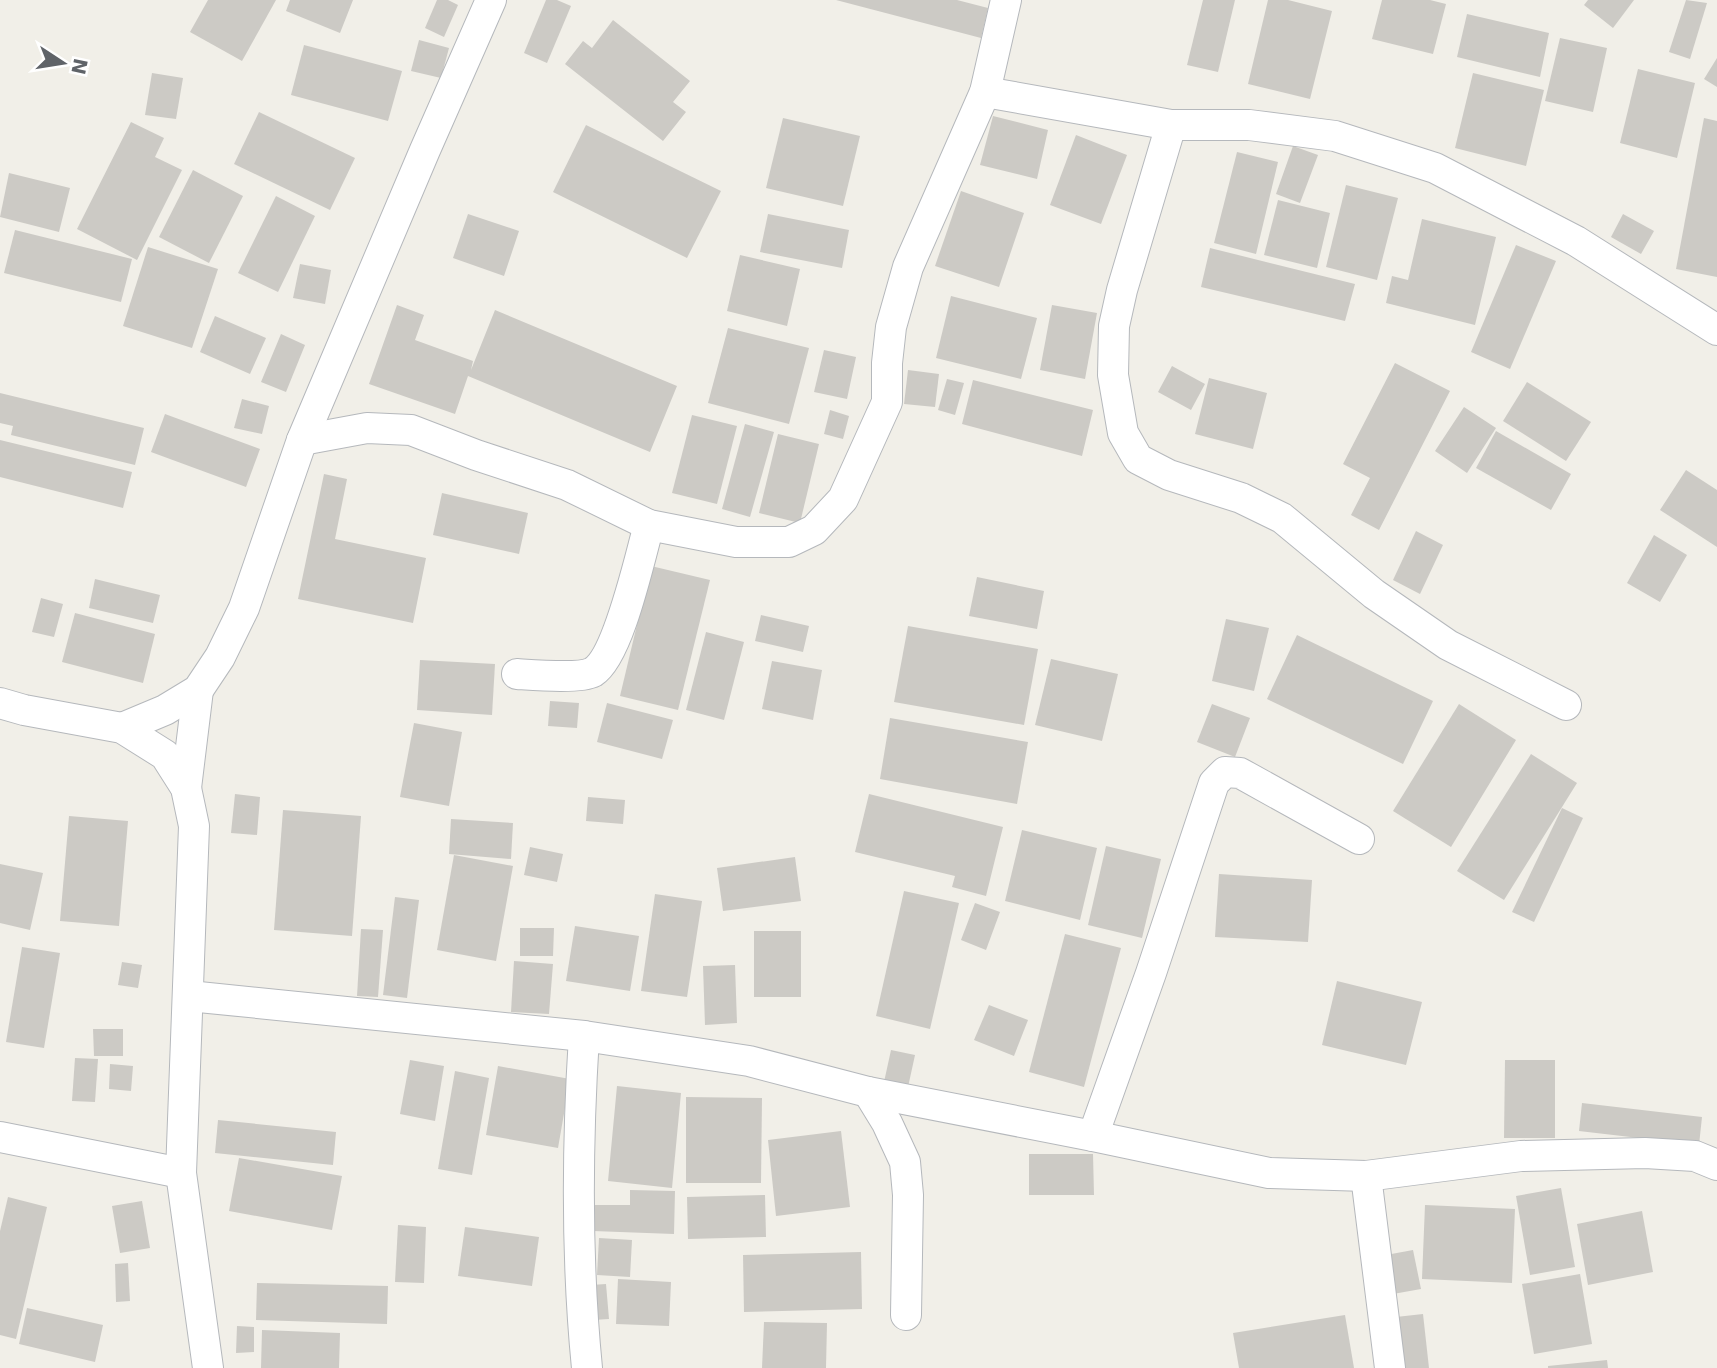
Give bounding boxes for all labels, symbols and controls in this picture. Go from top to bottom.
north arrow [28,28,98,98]
text: N [67,56,92,77]

